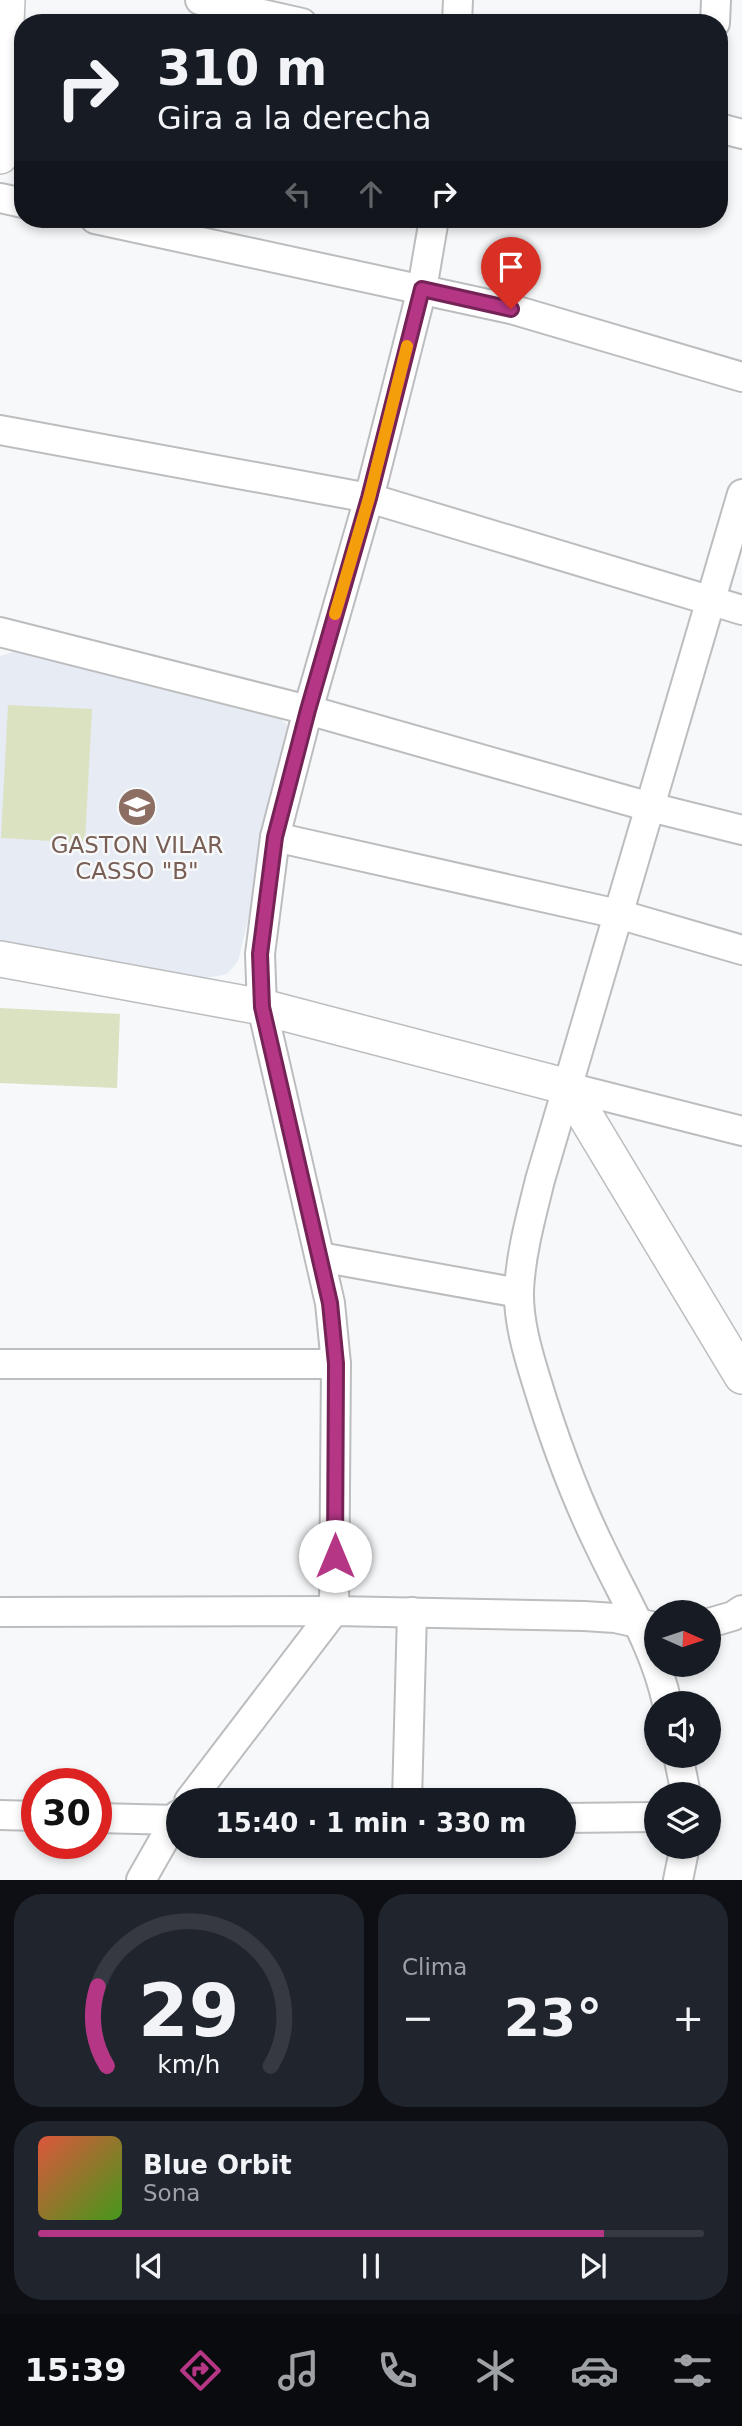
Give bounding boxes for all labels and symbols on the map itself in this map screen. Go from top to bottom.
pin [481,237,541,309]
school or university icon: GASTON VILAR CASSO "B" [116,786,158,828]
place label: GASTON VILAR CASSO "B" [51,832,223,884]
position arrow [298,1519,372,1593]
north arrow [644,1600,721,1676]
speed limit sign: 30 [21,1768,112,1859]

